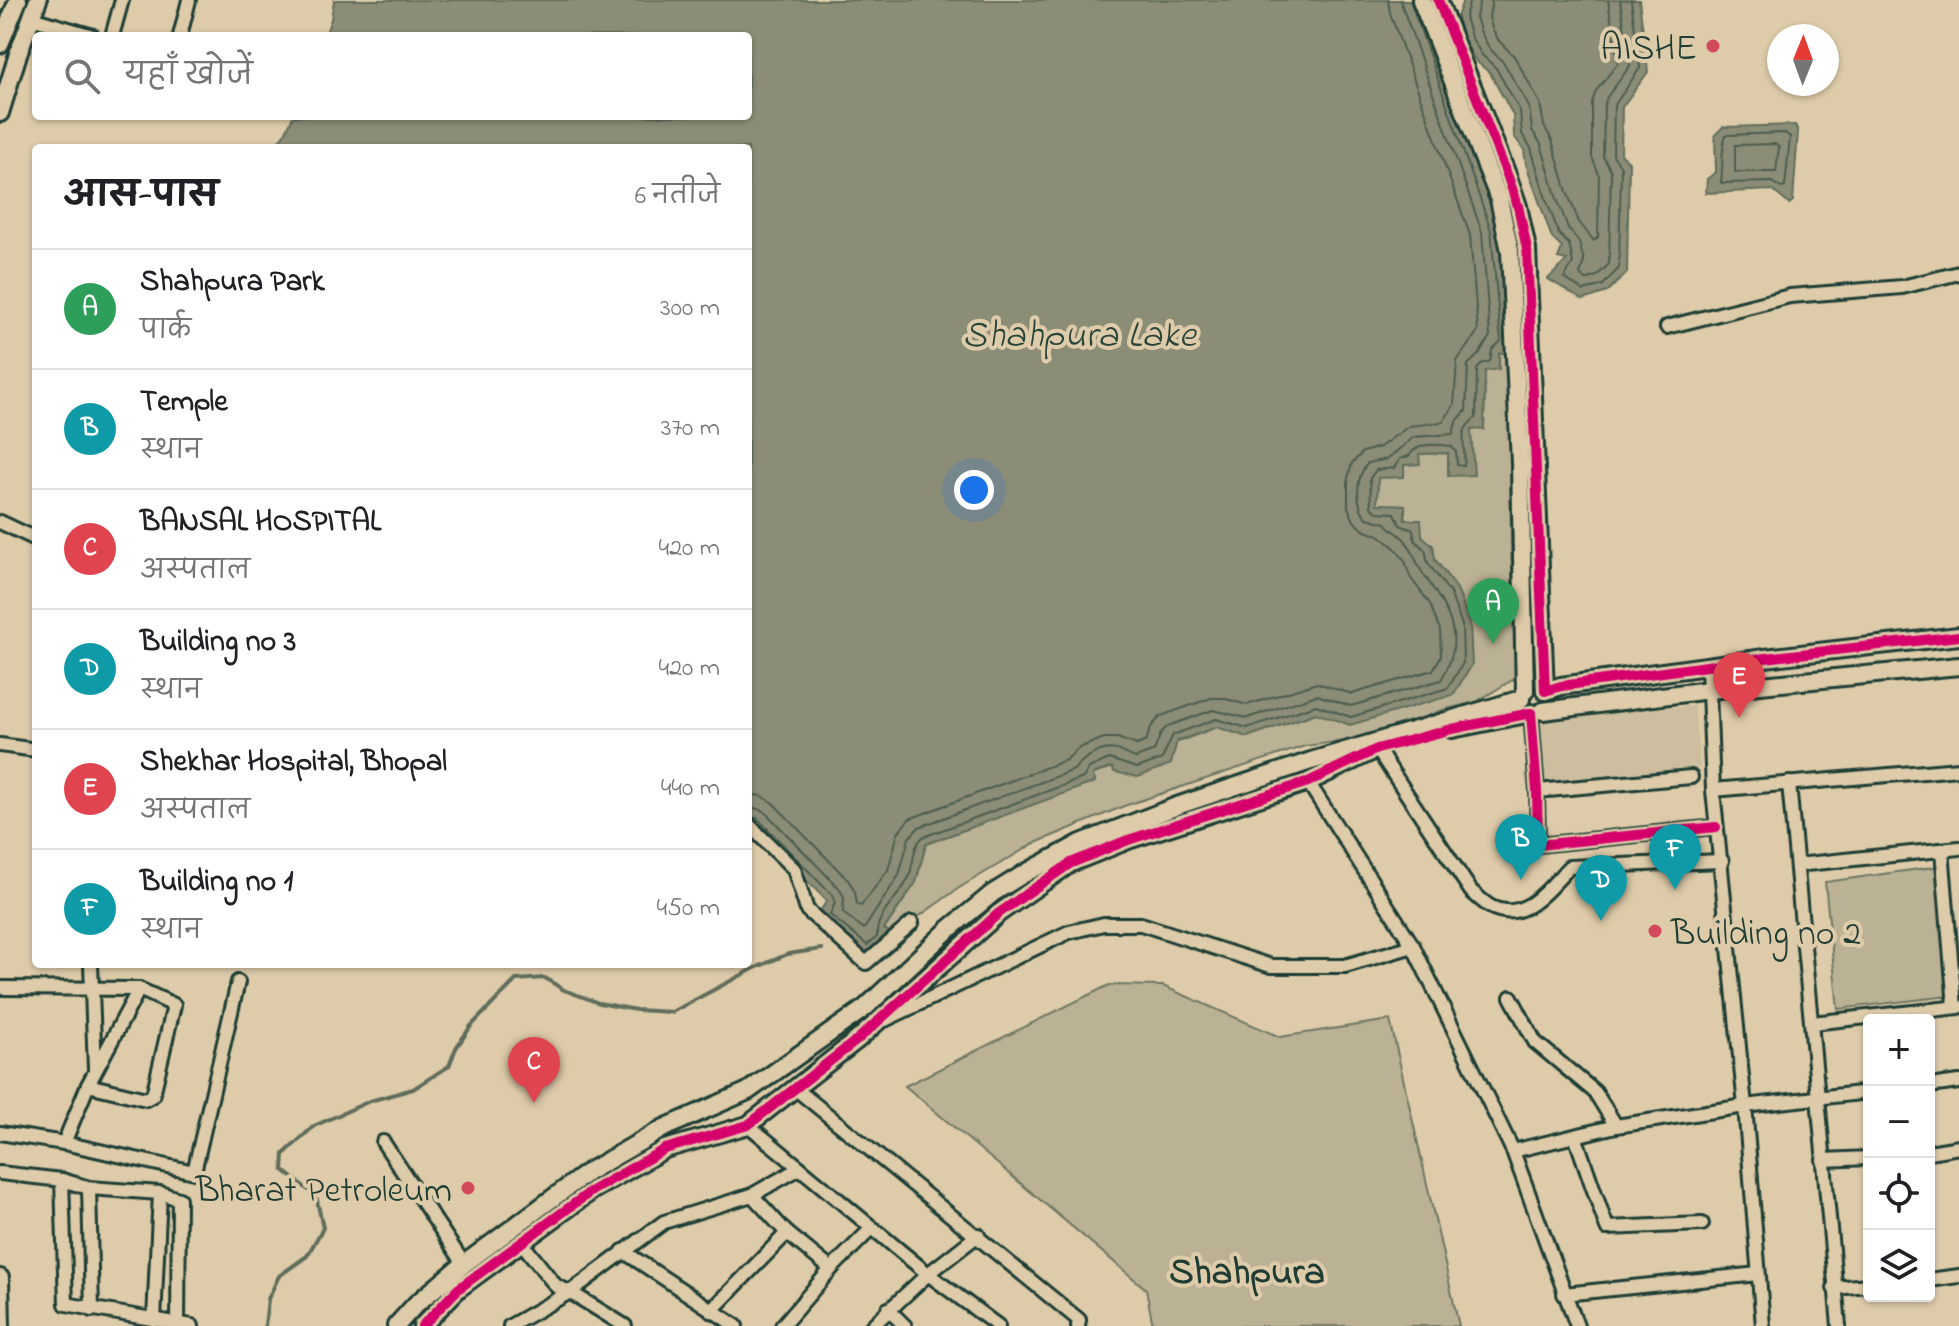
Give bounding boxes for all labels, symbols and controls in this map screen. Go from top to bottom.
place label: AISHE [1601,24,1697,77]
north arrow [1767,24,1839,96]
search box [32,32,752,120]
marker: AISHE [1704,37,1722,55]
icon: search [60,54,104,98]
text: यहाँ खोजें [124,55,253,99]
text: आस-पास [64,172,218,222]
text: 6 नतीजे [635,178,720,216]
text: Shahpura Park [140,261,325,305]
text: A [82,290,98,328]
text: 300 m [660,290,720,328]
water label: Shahpura Lake [962,309,1198,365]
text: पार्क [140,313,191,351]
text: Temple [140,381,228,425]
text: B [81,410,99,448]
text: 370 m [661,410,720,448]
text: स्थान [140,433,202,471]
your location [954,470,994,510]
text: BANSAL HOSPITAL [140,501,381,545]
text: C [83,530,97,568]
text: 420 m [658,530,720,568]
text: अस्पताल [140,553,250,591]
pin: A [1467,578,1519,644]
text: Building no 3 [140,621,296,665]
text: D [80,650,100,688]
text: 420 m [658,650,720,688]
pin: E [1713,652,1765,718]
text: स्थान [140,673,202,711]
text: Shekhar Hospital, Bhopal [140,741,447,785]
text: E [82,770,98,808]
text: 440 m [661,770,720,808]
text: अस्पताल [140,793,250,831]
pin: B [1495,814,1547,880]
pin: F [1649,824,1701,890]
pin: D [1575,855,1627,921]
text: Building no 1 [140,861,293,905]
text: F [82,890,98,928]
text: 450 m [657,890,720,928]
place label: Building no 2 [1670,909,1861,962]
text: स्थान [140,913,202,951]
marker: Building no 2 [1646,922,1664,940]
map controls [1863,1014,1935,1302]
button: + [1863,1014,1935,1086]
pin: C [508,1037,560,1103]
button: − [1863,1086,1935,1158]
button: locate [1863,1158,1935,1230]
place label: Bharat Petroleum [194,1166,452,1219]
marker: Bharat Petroleum [459,1179,477,1197]
button: layers [1863,1230,1935,1302]
district label: Shahpura [1169,1246,1325,1302]

